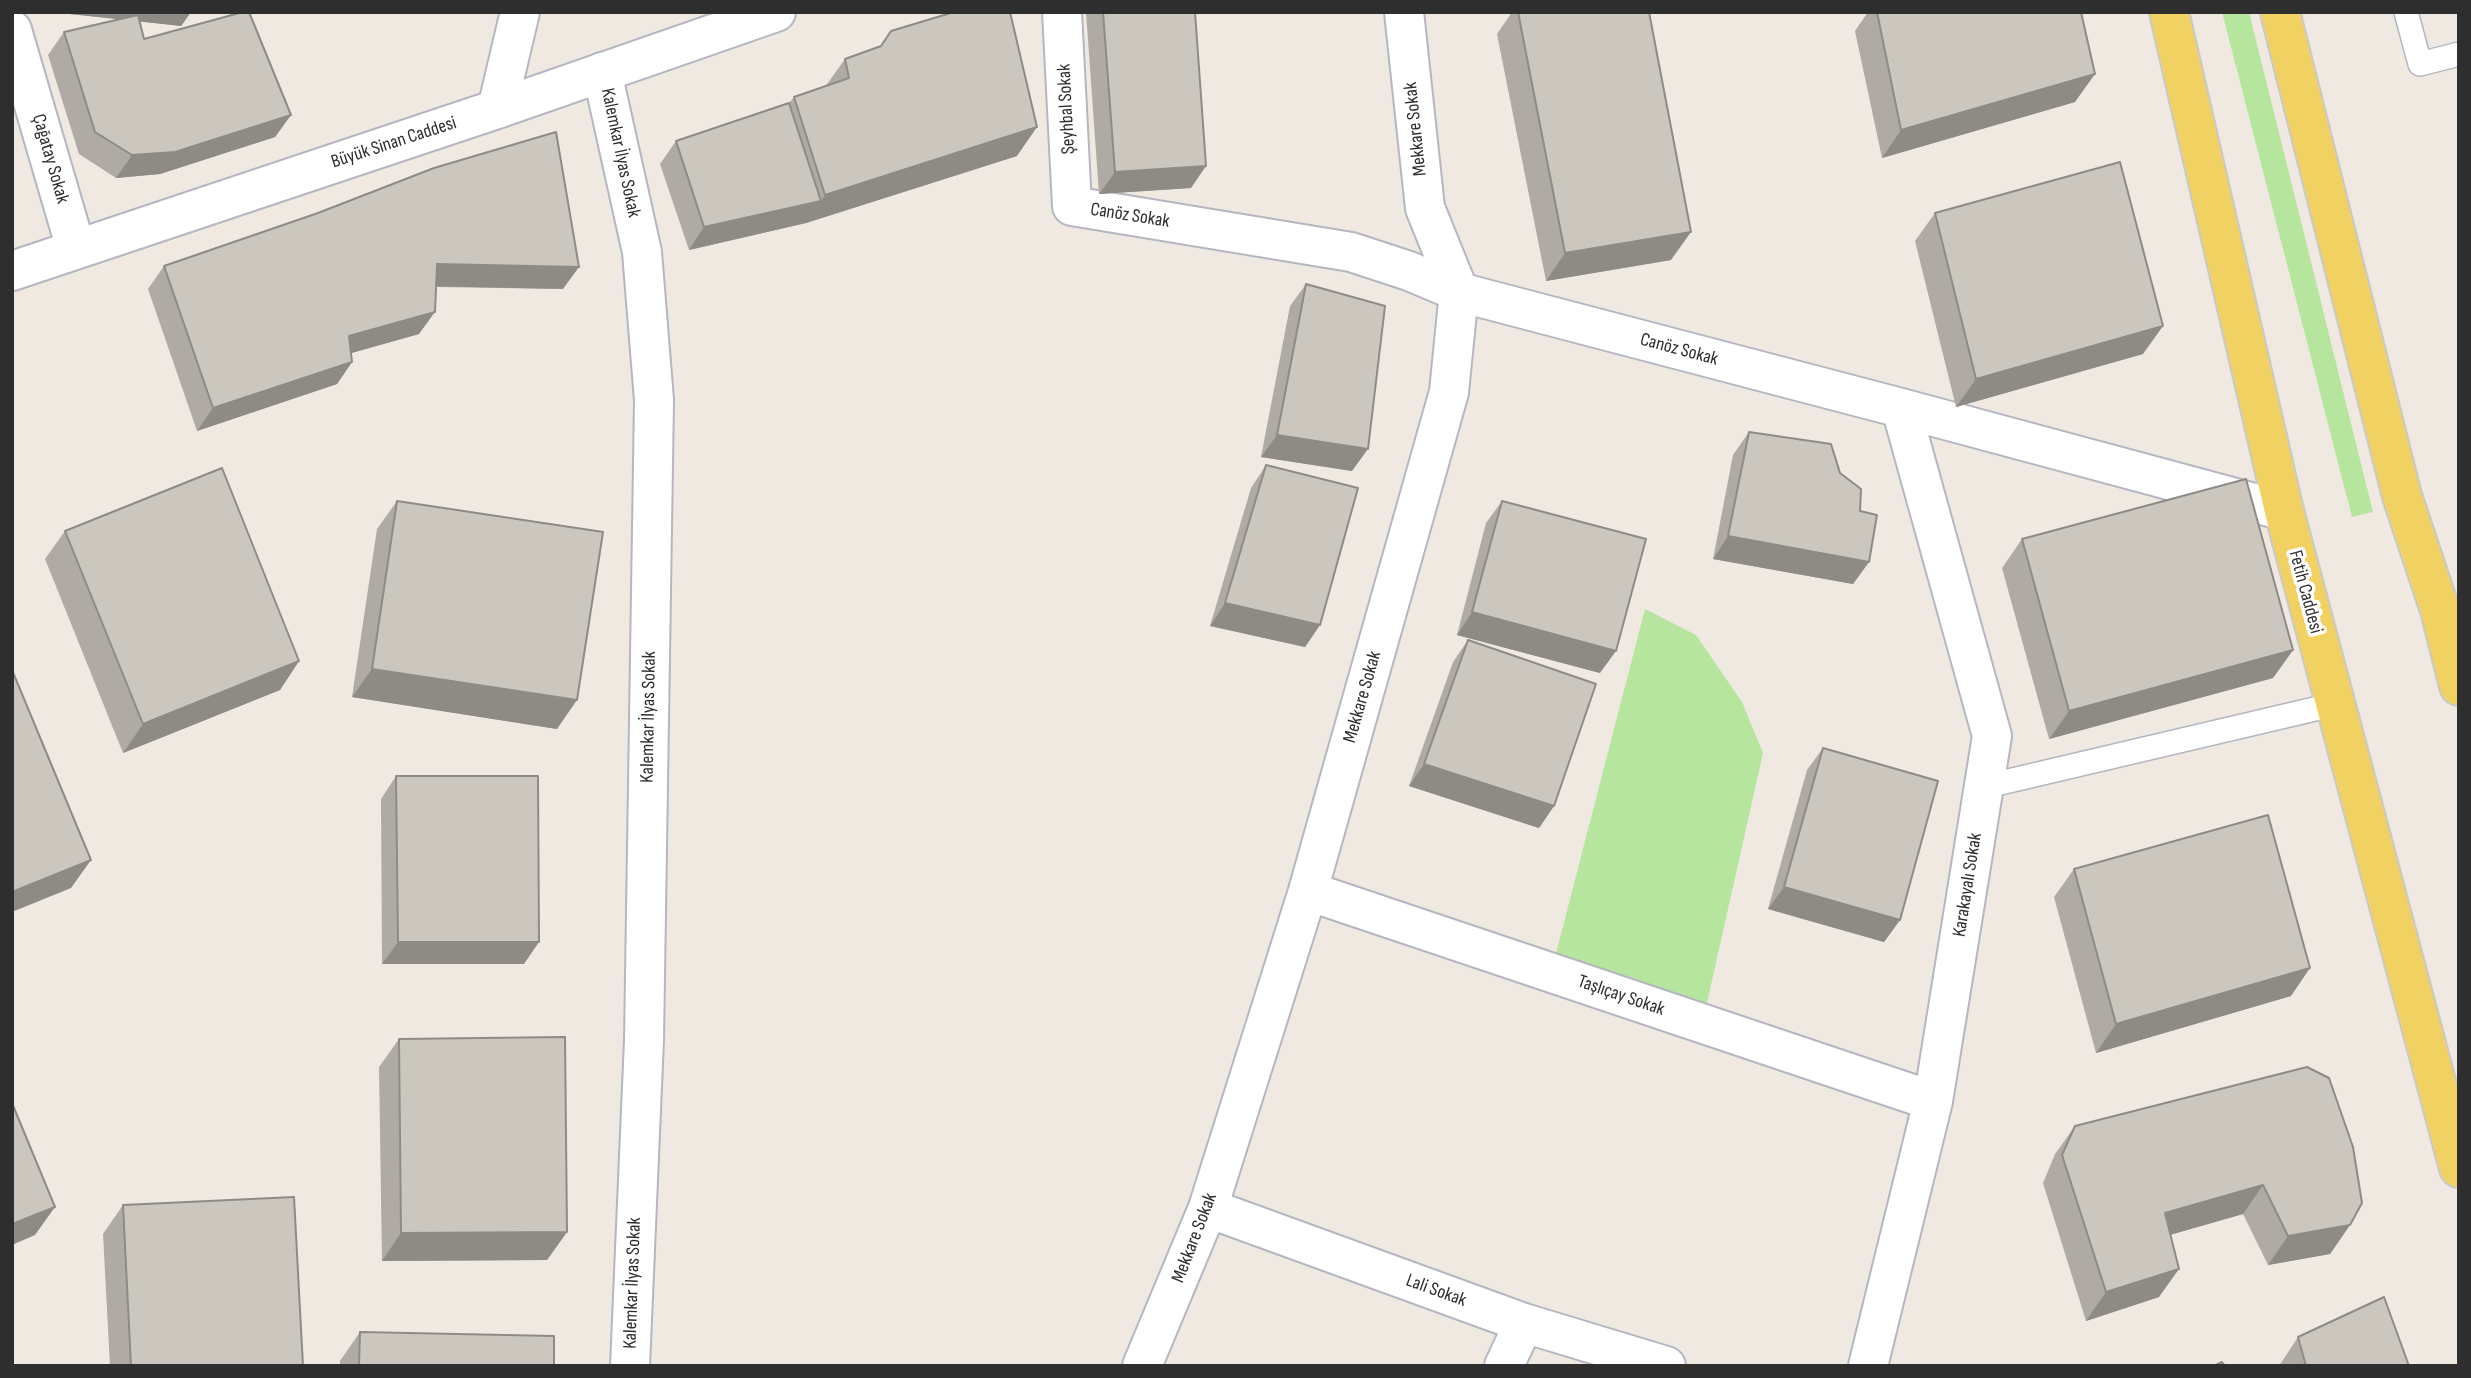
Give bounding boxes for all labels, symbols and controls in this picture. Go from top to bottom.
street label: Şeyhbal Sokak [1053,63,1081,155]
street label: Mekkare Sokak [1400,81,1432,177]
street label: Kalemkar İlyas Sokak [595,86,645,220]
street label: Çağatay Sokak [26,112,74,206]
street label: Büyük Sinan Caddesi [329,112,459,174]
street label: Canöz Sokak [1089,199,1171,233]
street label: Canöz Sokak [1638,329,1720,371]
street label: Fetih Caddesi [2283,548,2327,636]
street label: Mekkare Sokak [1339,648,1387,746]
street label: Kalemkar İlyas Sokak [636,651,662,783]
street label: Karakayalı Sokak [1949,831,1987,939]
street label: Taşlıçay Sokak [1575,971,1667,1021]
street label: Mekkare Sokak [1167,1190,1223,1286]
street label: Kalemkar İlyas Sokak [619,1217,647,1349]
street label: Lali Sokak [1403,1270,1469,1312]

